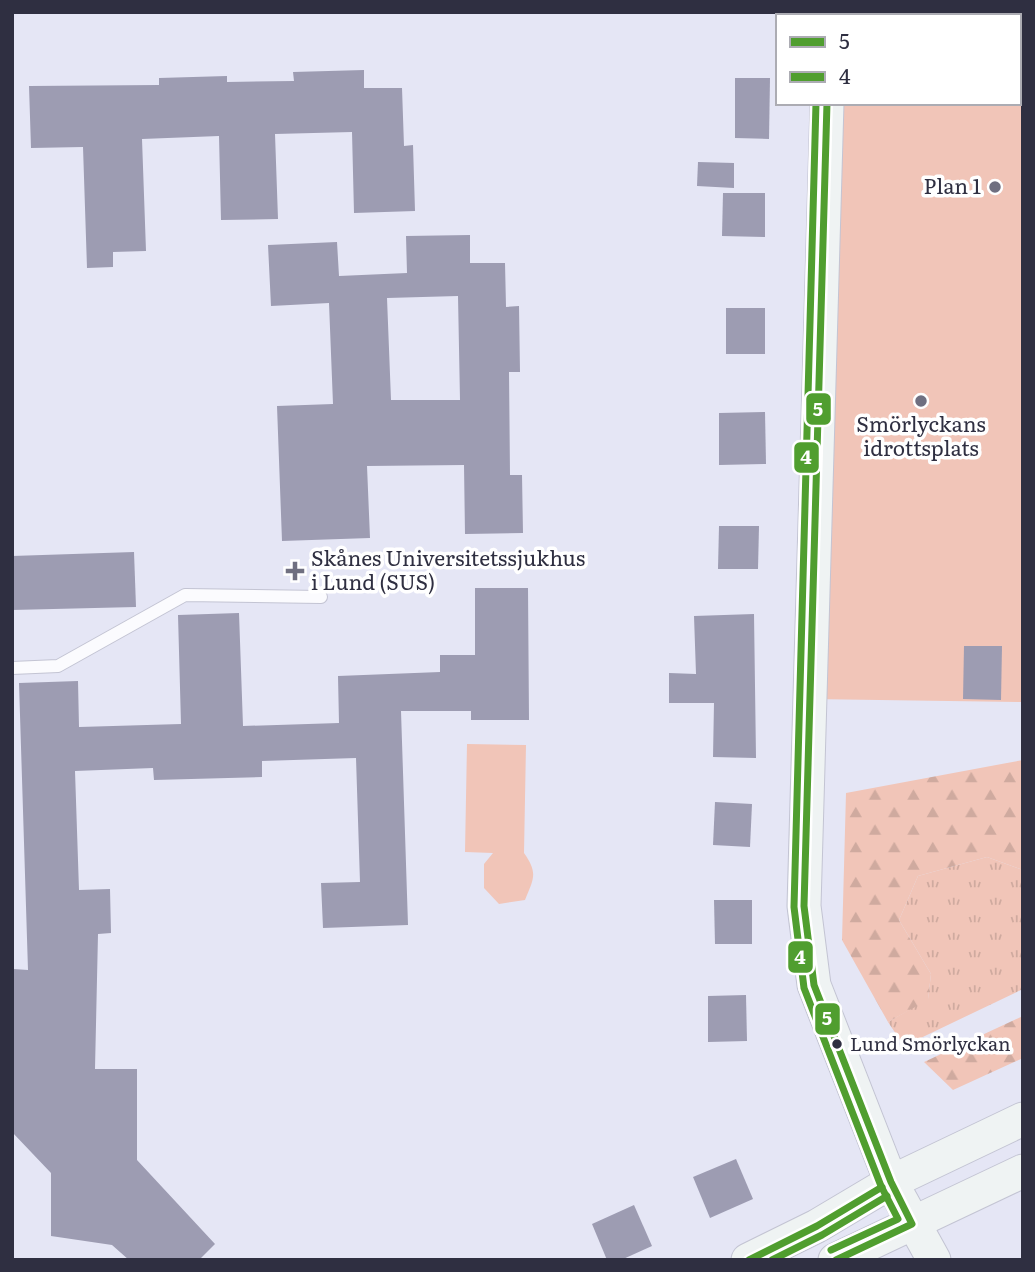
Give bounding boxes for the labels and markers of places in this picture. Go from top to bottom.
place label: Plan 1 [924,169,981,200]
marker: Plan 1 [987,179,1003,195]
marker: Smörlyckans idrottsplats [913,393,929,409]
place label: Smörlyckans idrottsplats [856,407,986,462]
place label: Skånes Universitetssjukhus i Lund (SUS) [311,541,585,596]
marker: Skånes Universitetssjukhus i Lund (SUS) [285,561,305,581]
place label: Lund Smörlyckan [850,1029,1011,1057]
marker: Lund Smörlyckan [830,1037,844,1051]

